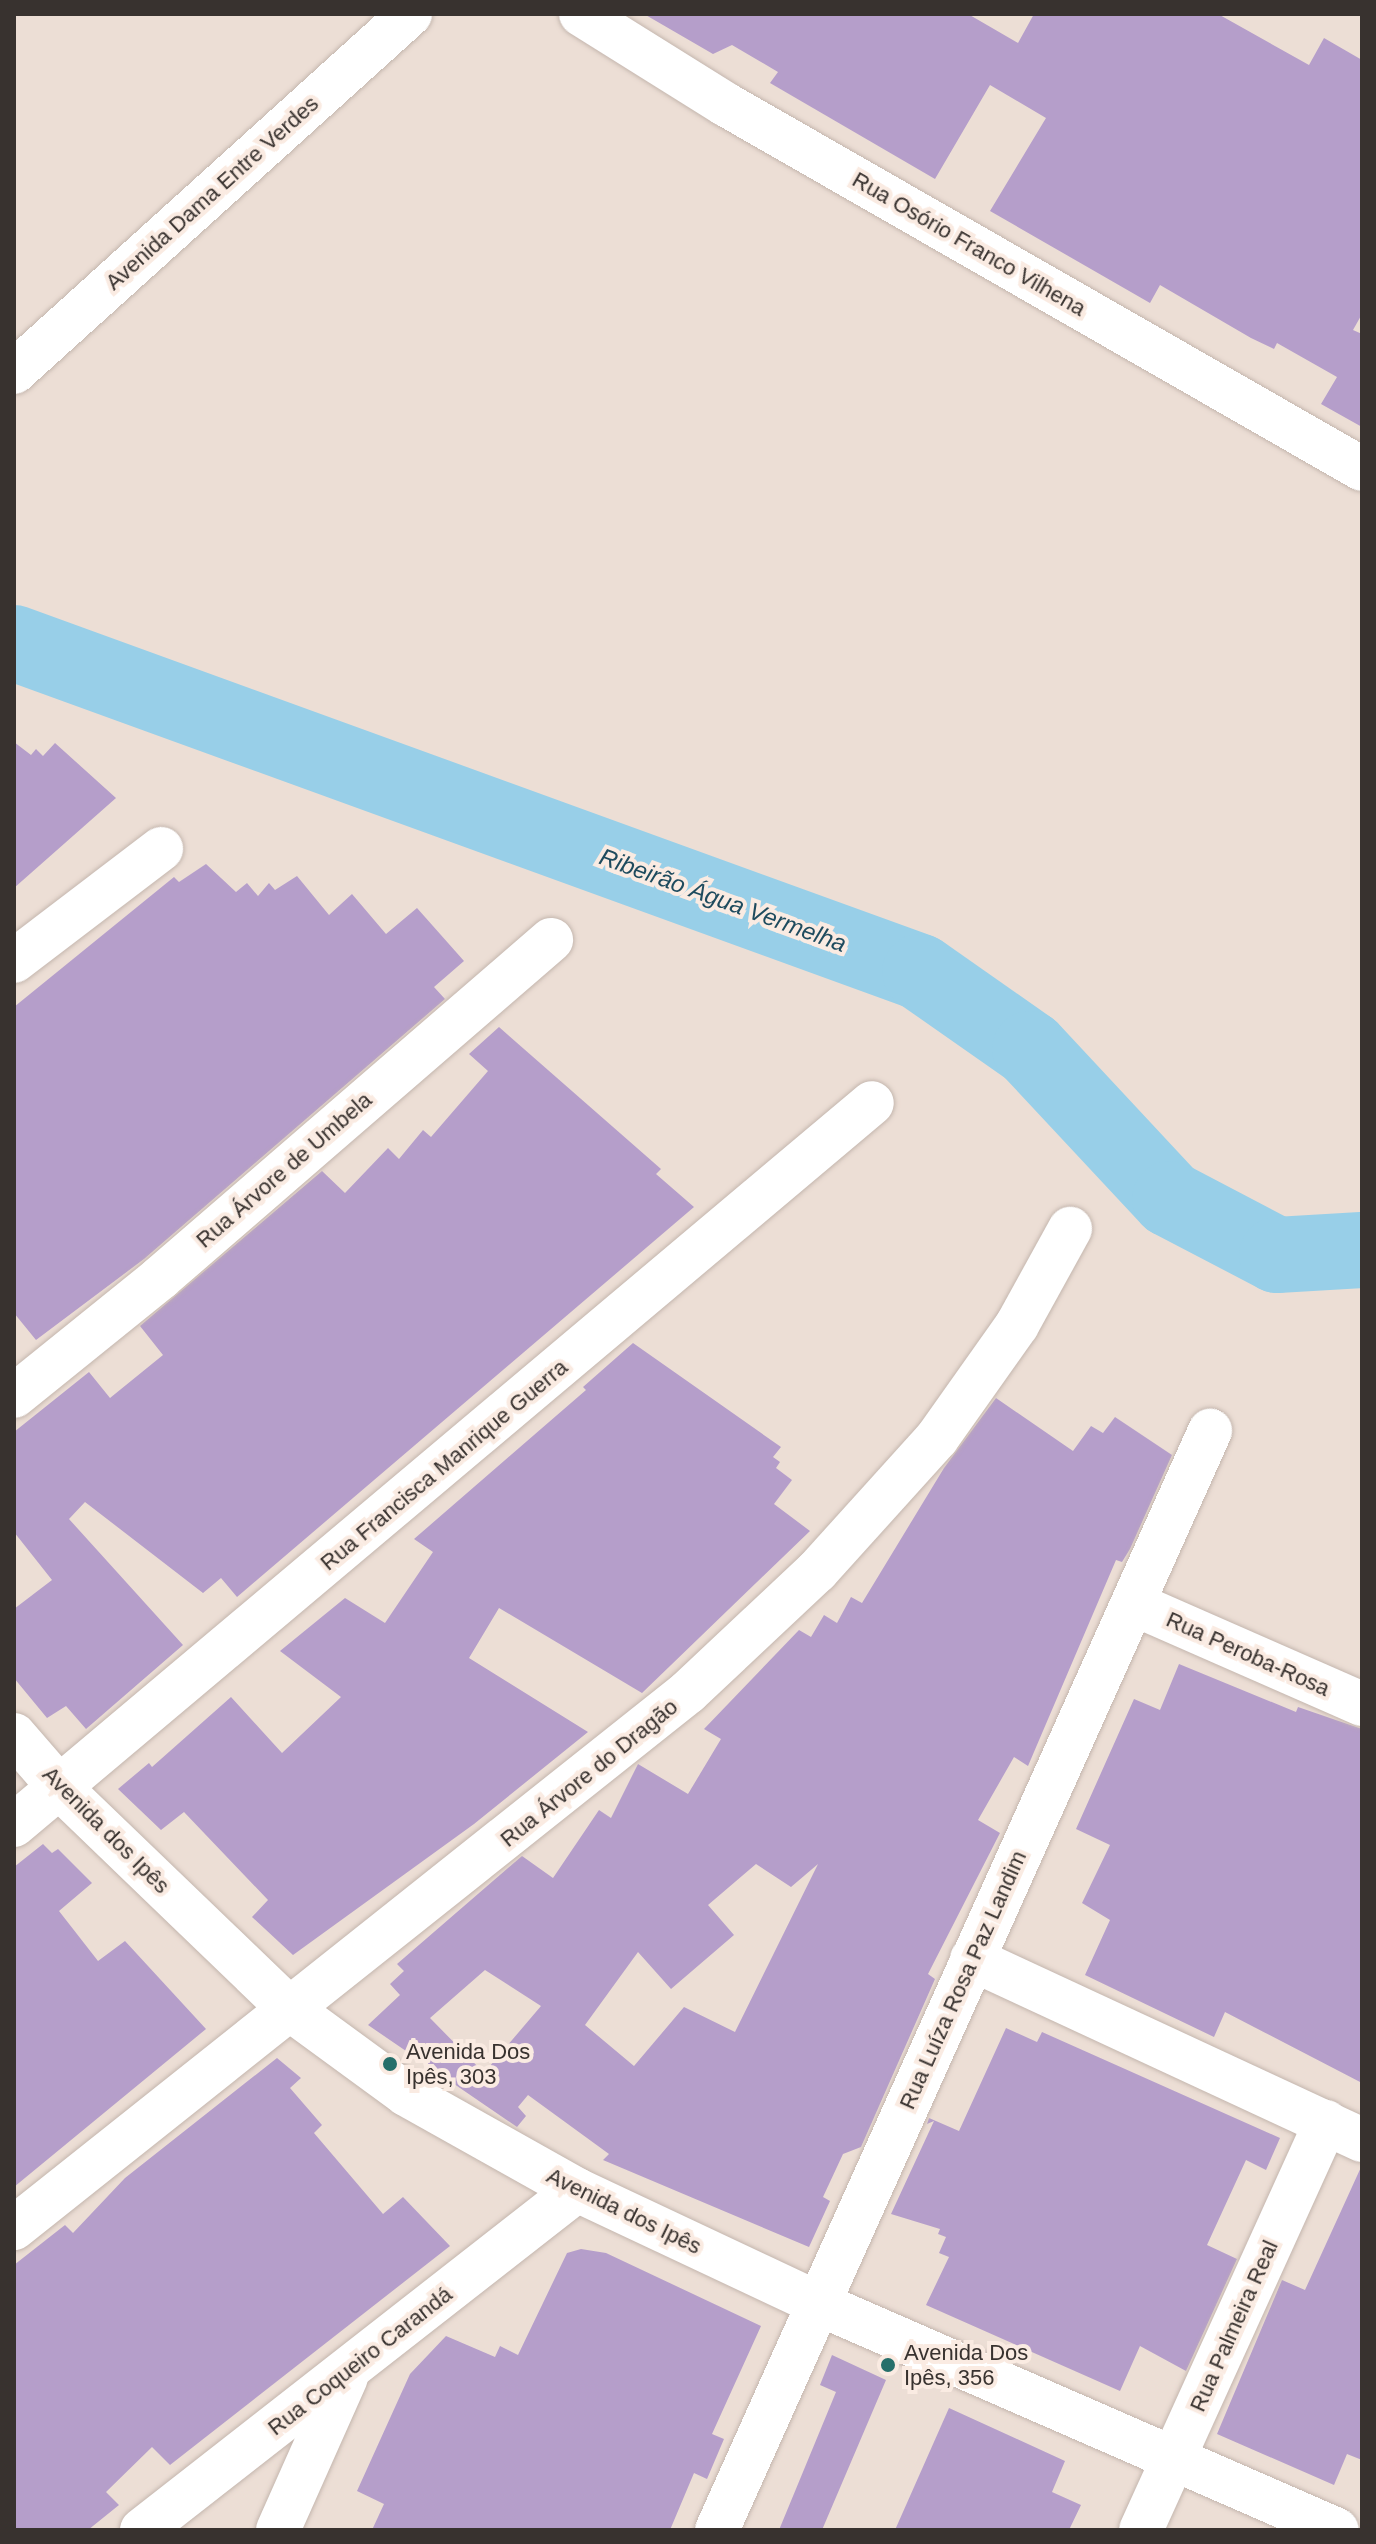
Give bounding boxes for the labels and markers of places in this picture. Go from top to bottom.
place label: Avenida Dos Ipês, 303 [406,2038,530,2090]
marker: Avenida Dos Ipês, 303 [381,2055,399,2073]
place label: Avenida Dos Ipês, 356 [904,2339,1028,2390]
marker: Avenida Dos Ipês, 356 [879,2356,897,2374]

